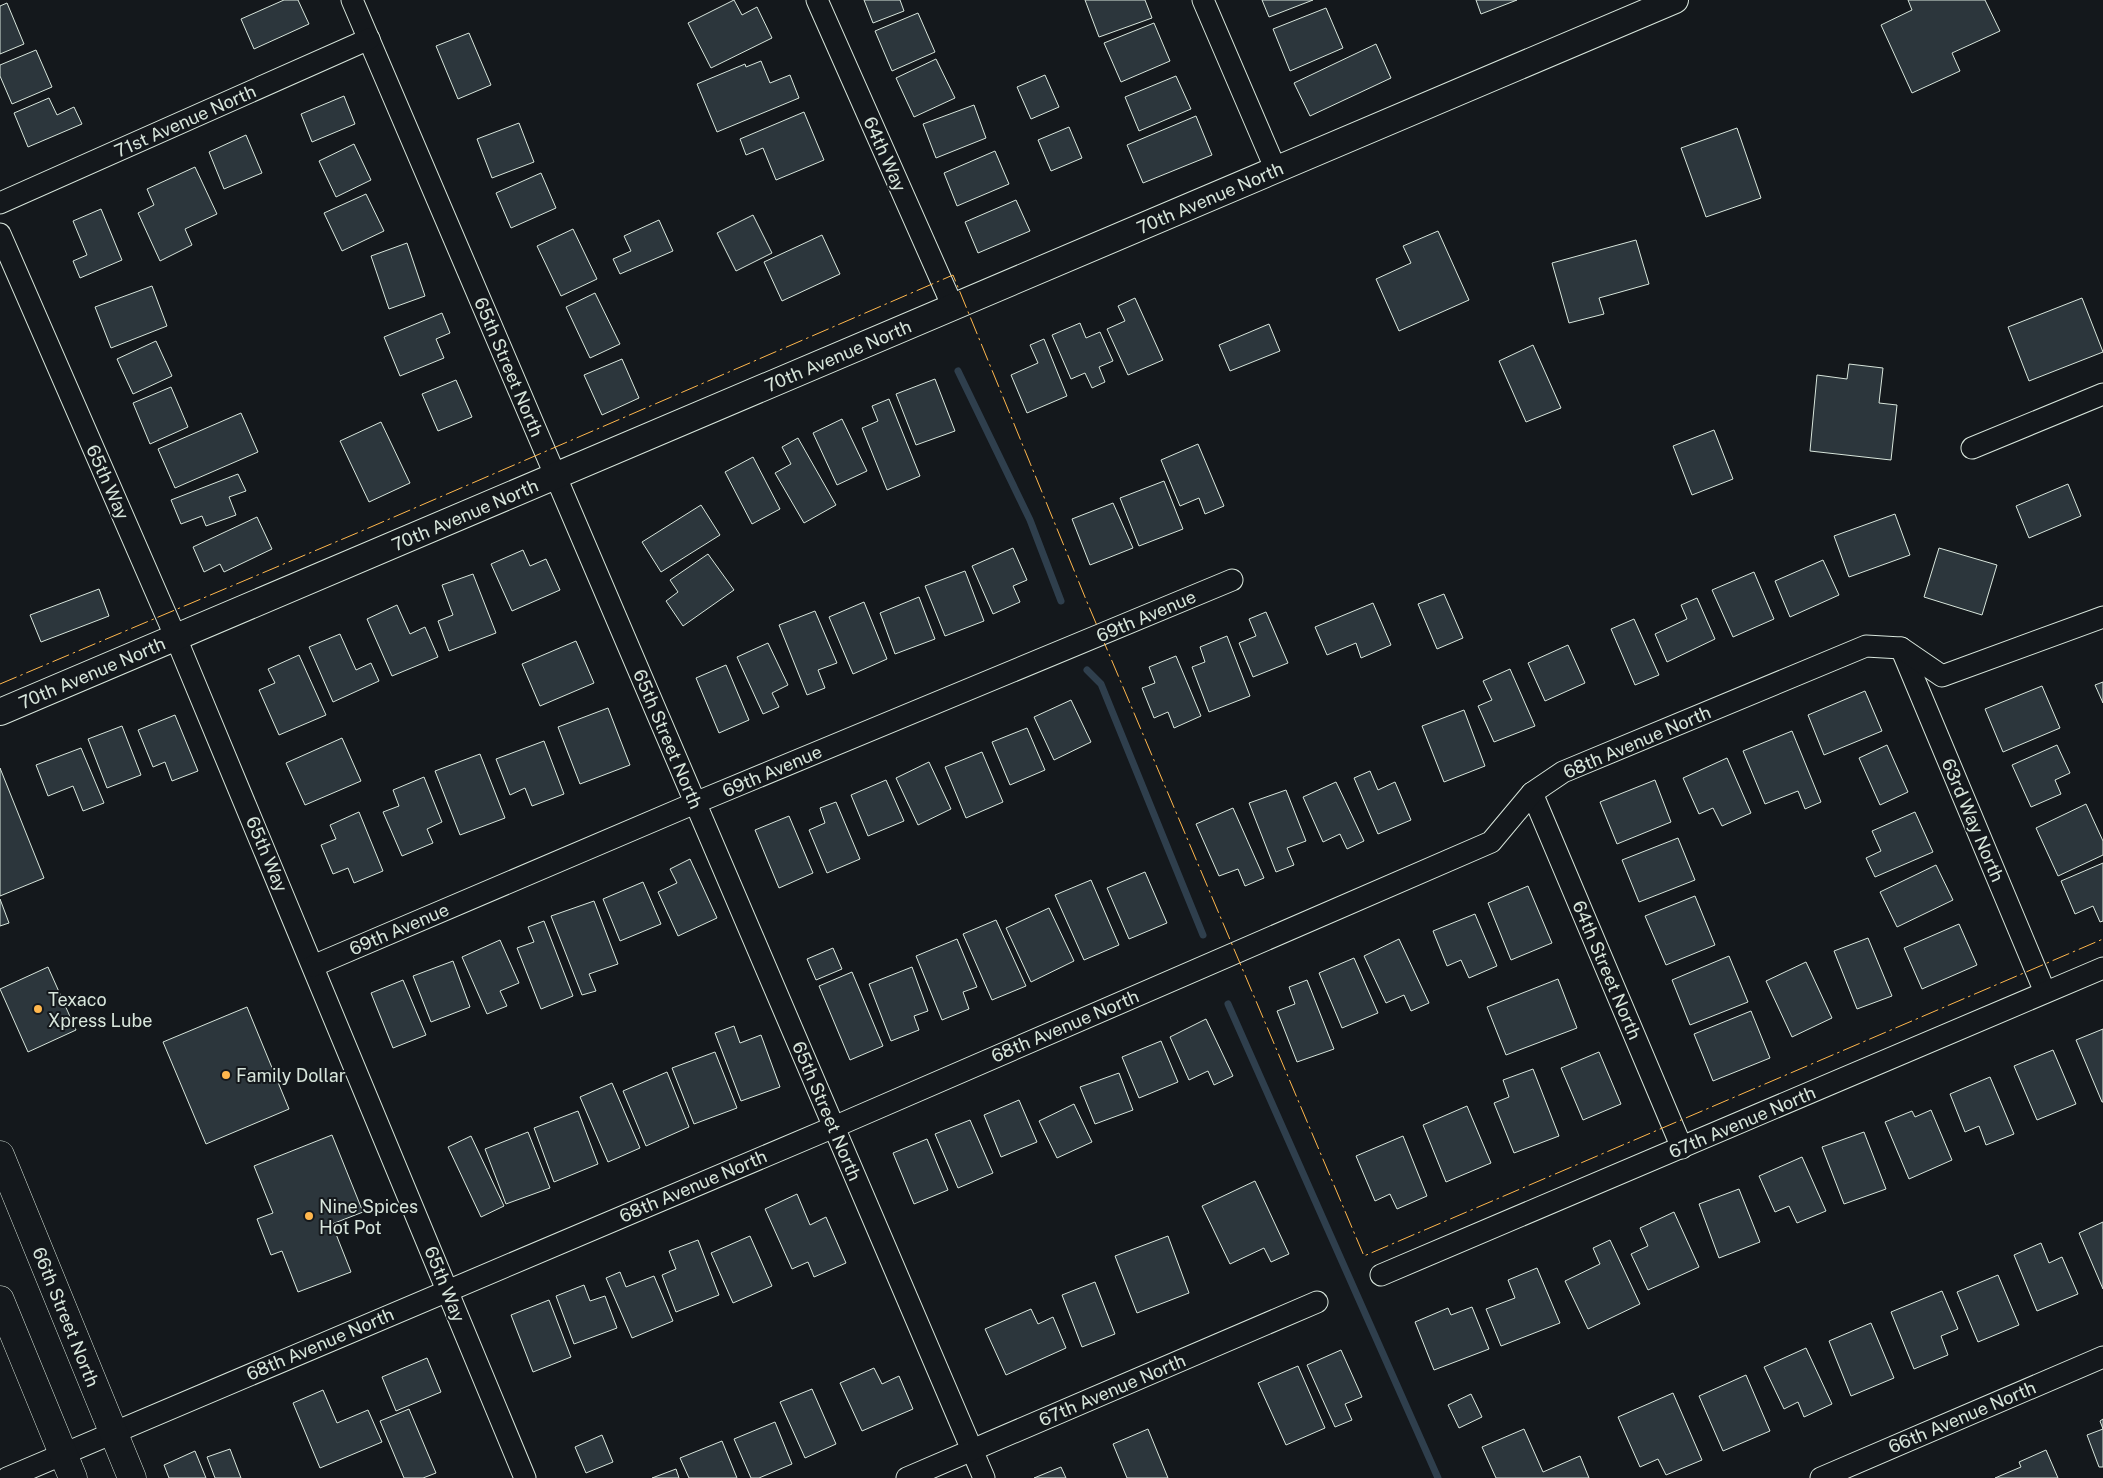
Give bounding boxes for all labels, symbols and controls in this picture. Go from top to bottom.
street label: 71st Avenue North [111,80,259,162]
street label: 64th Way [859,113,911,195]
street label: 70th Avenue North [1134,158,1286,238]
street label: 65th Street North [470,294,548,440]
street label: 70th Avenue North [762,316,914,396]
street label: 65th Way [82,441,134,523]
street label: 70th Avenue North [389,475,541,555]
street label: 69th Avenue [1093,586,1199,646]
street label: 70th Avenue North [16,633,168,713]
street label: 65th Street North [629,666,707,812]
street label: 68th Avenue North [1560,701,1714,783]
street label: 69th Avenue [719,741,825,801]
street label: 63rd Way North [1938,755,2008,885]
street label: 65th Way [242,813,292,895]
street label: 64th Street North [1568,897,1646,1043]
street label: 69th Avenue [346,899,452,959]
street label: 68th Avenue North [988,985,1142,1067]
place label: Texaco Xpress Lube [48,989,153,1031]
marker: Texaco Xpress Lube [32,1003,44,1015]
street label: 65th Street North [788,1038,866,1184]
place label: Family Dollar [236,1065,346,1086]
marker: Family Dollar [220,1069,232,1081]
street label: 67th Avenue North [1666,1082,1818,1162]
street label: 68th Avenue North [616,1145,770,1227]
place label: Nine Spices Hot Pot [319,1196,418,1238]
marker: Nine Spices Hot Pot [303,1210,315,1222]
street label: 65th Way [420,1243,470,1325]
street label: 66th Street North [28,1244,104,1390]
street label: 68th Avenue North [243,1303,397,1385]
street label: 67th Avenue North [1036,1350,1188,1430]
street label: 66th Avenue North [1885,1376,2039,1458]

